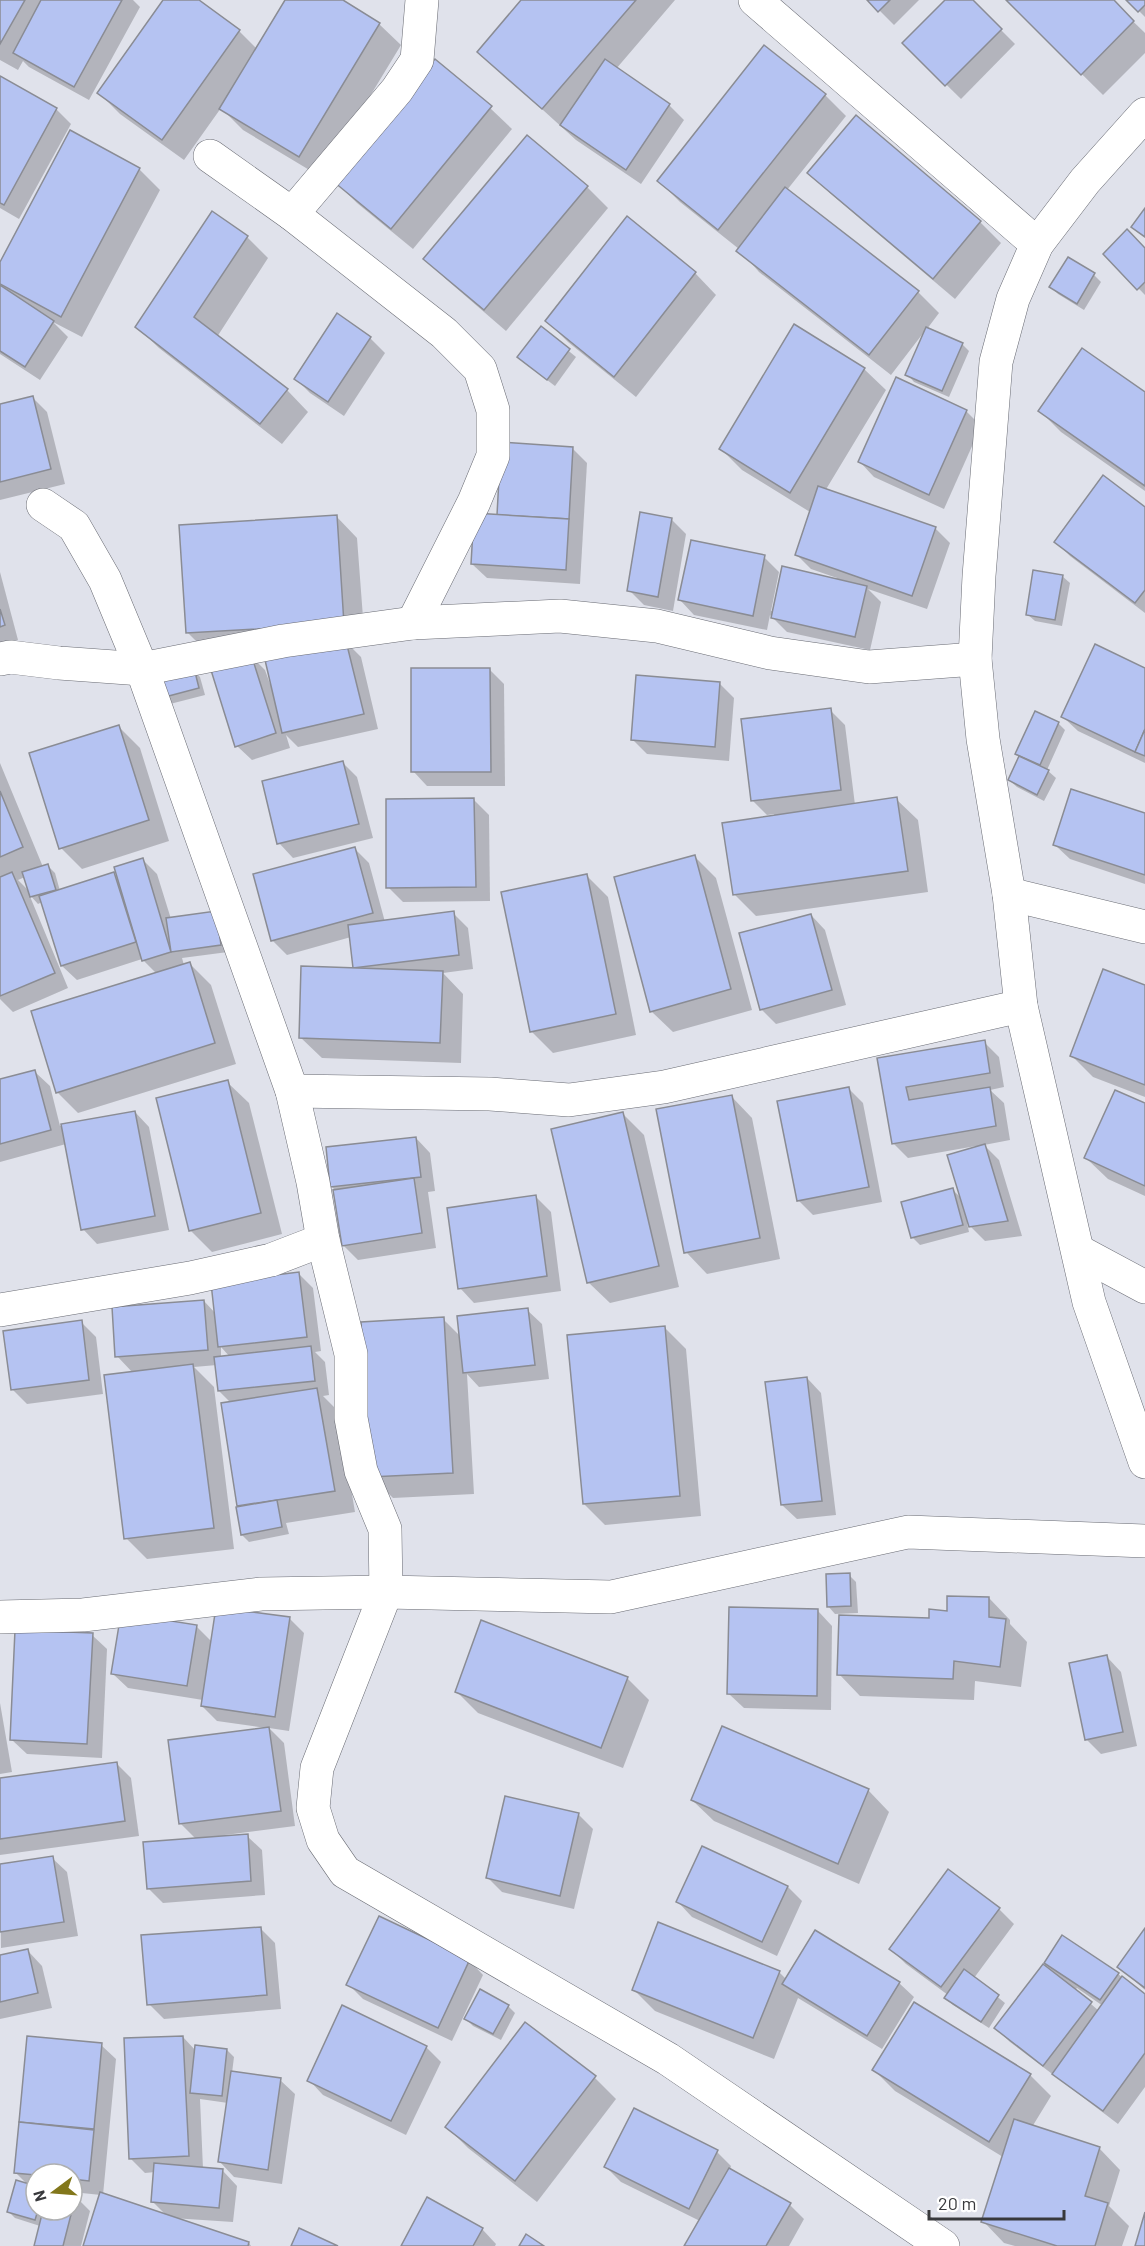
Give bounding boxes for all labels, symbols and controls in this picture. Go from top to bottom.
north arrow [24,2162,84,2222]
scale bar [929,2183,1064,2221]
text: N [29,2189,50,2204]
text: 20 m [938,2192,976,2214]

